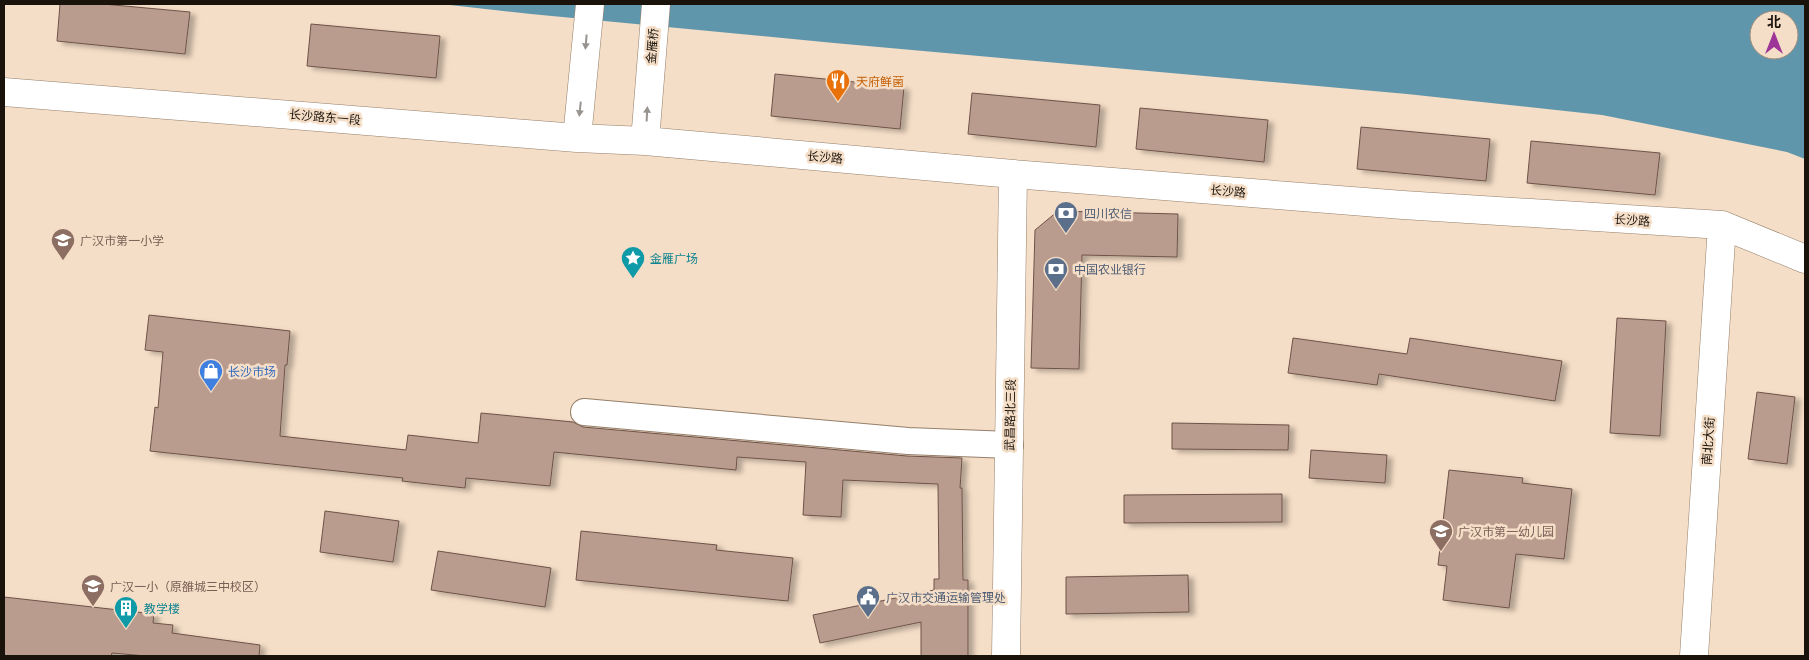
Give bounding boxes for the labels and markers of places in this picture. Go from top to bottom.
restaurant icon: 天府鲜菌 [825,68,851,102]
place label: 天府鲜菌 [856,74,904,89]
bank icon: 四川农信 [1053,200,1079,234]
place label: 四川农信 [1084,206,1132,221]
school or university icon: 广汉市第一小学 [50,227,76,261]
place label: 广汉市第一小学 [80,233,164,248]
place icon: 金雁广场 [620,245,646,279]
place label: 金雁广场 [650,251,698,266]
bank icon: 中国农业银行 [1043,256,1069,290]
place label: 中国农业银行 [1074,262,1146,277]
shop icon: 长沙市场 [198,358,224,392]
place label: 长沙市场 [228,364,276,379]
school or university icon: 广汉市第一幼儿园 [1428,518,1454,552]
place label: 广汉市第一幼儿园 [1458,524,1554,539]
school or university icon: 广汉一小（原雒城三中校区） [80,573,106,607]
place label: 广汉一小（原雒城三中校区） [110,579,266,594]
public building icon: 广汉市交通运输管理处 [855,584,881,618]
place label: 广汉市交通运输管理处 [886,590,1006,605]
building icon: 教学楼 [113,595,139,629]
place label: 教学楼 [144,601,180,616]

